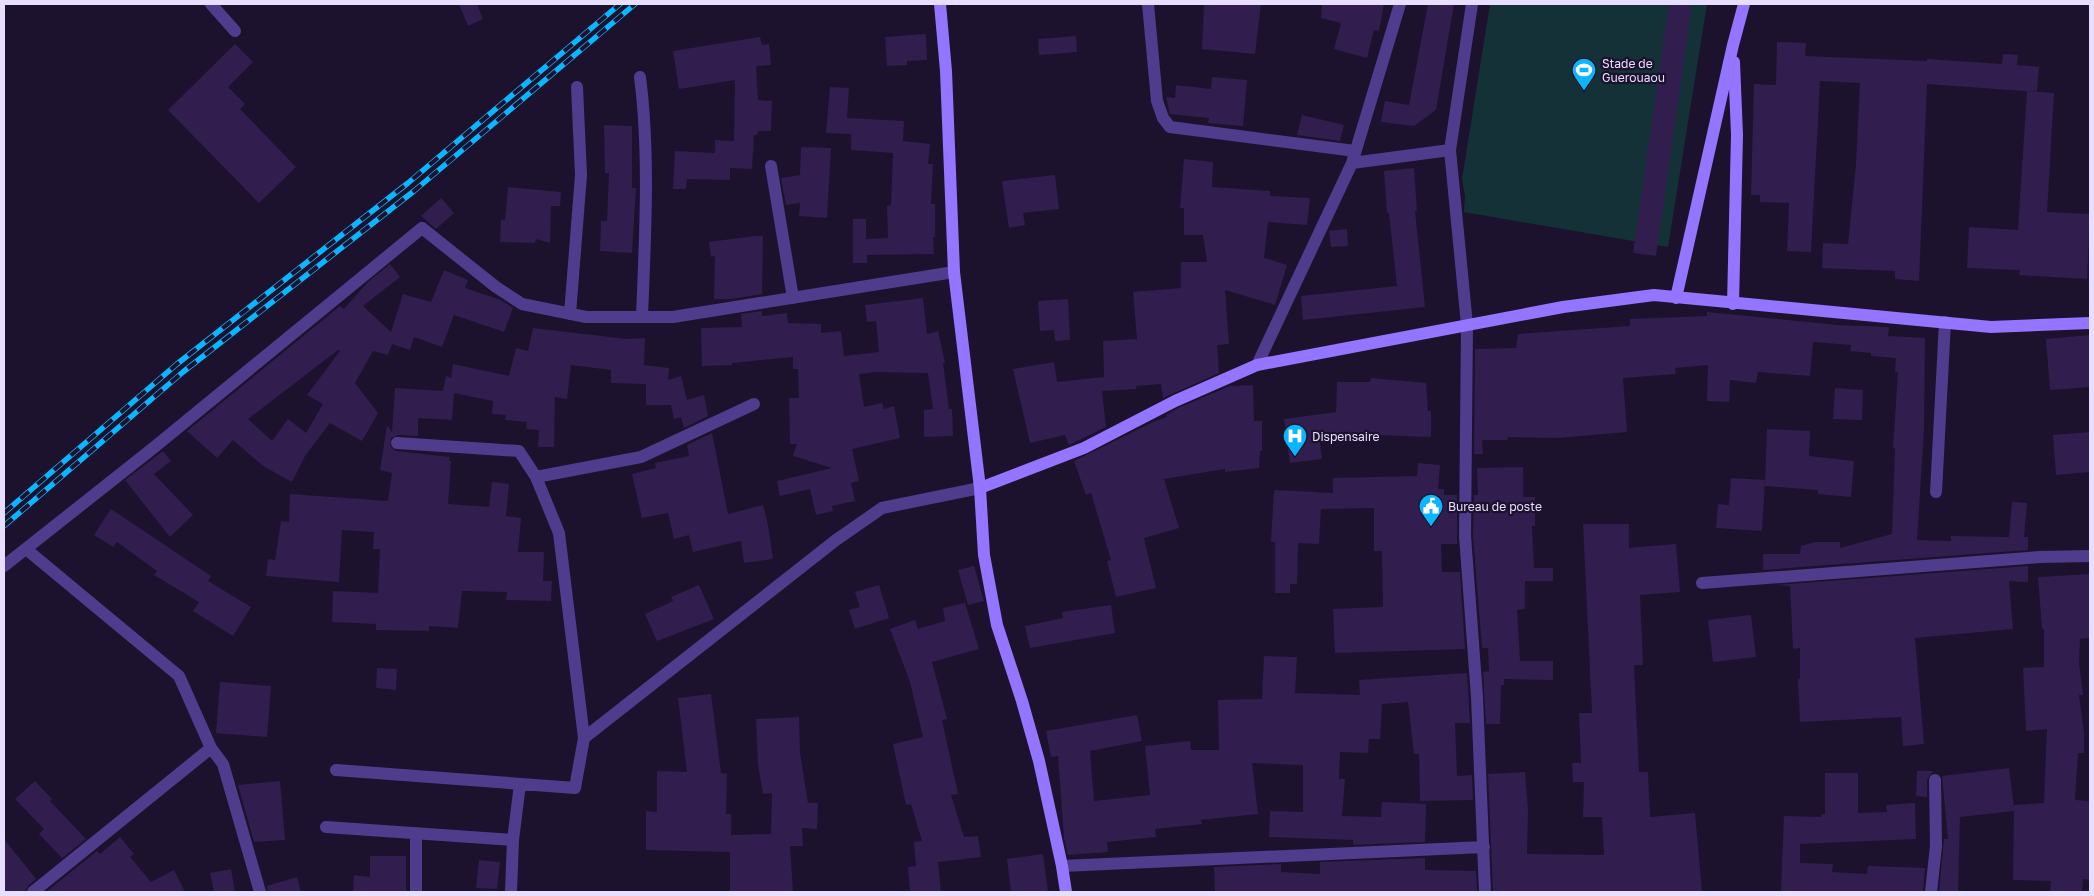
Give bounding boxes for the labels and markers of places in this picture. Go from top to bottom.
place label: Stade de Guerouaou [1602,56,1665,85]
sports icon: Stade de Guerouaou [1571,57,1597,91]
hospital icon: Dispensaire [1282,423,1308,457]
place label: Dispensaire [1312,429,1380,444]
public building icon: Bureau de poste [1418,493,1444,527]
place label: Bureau de poste [1448,499,1542,514]

